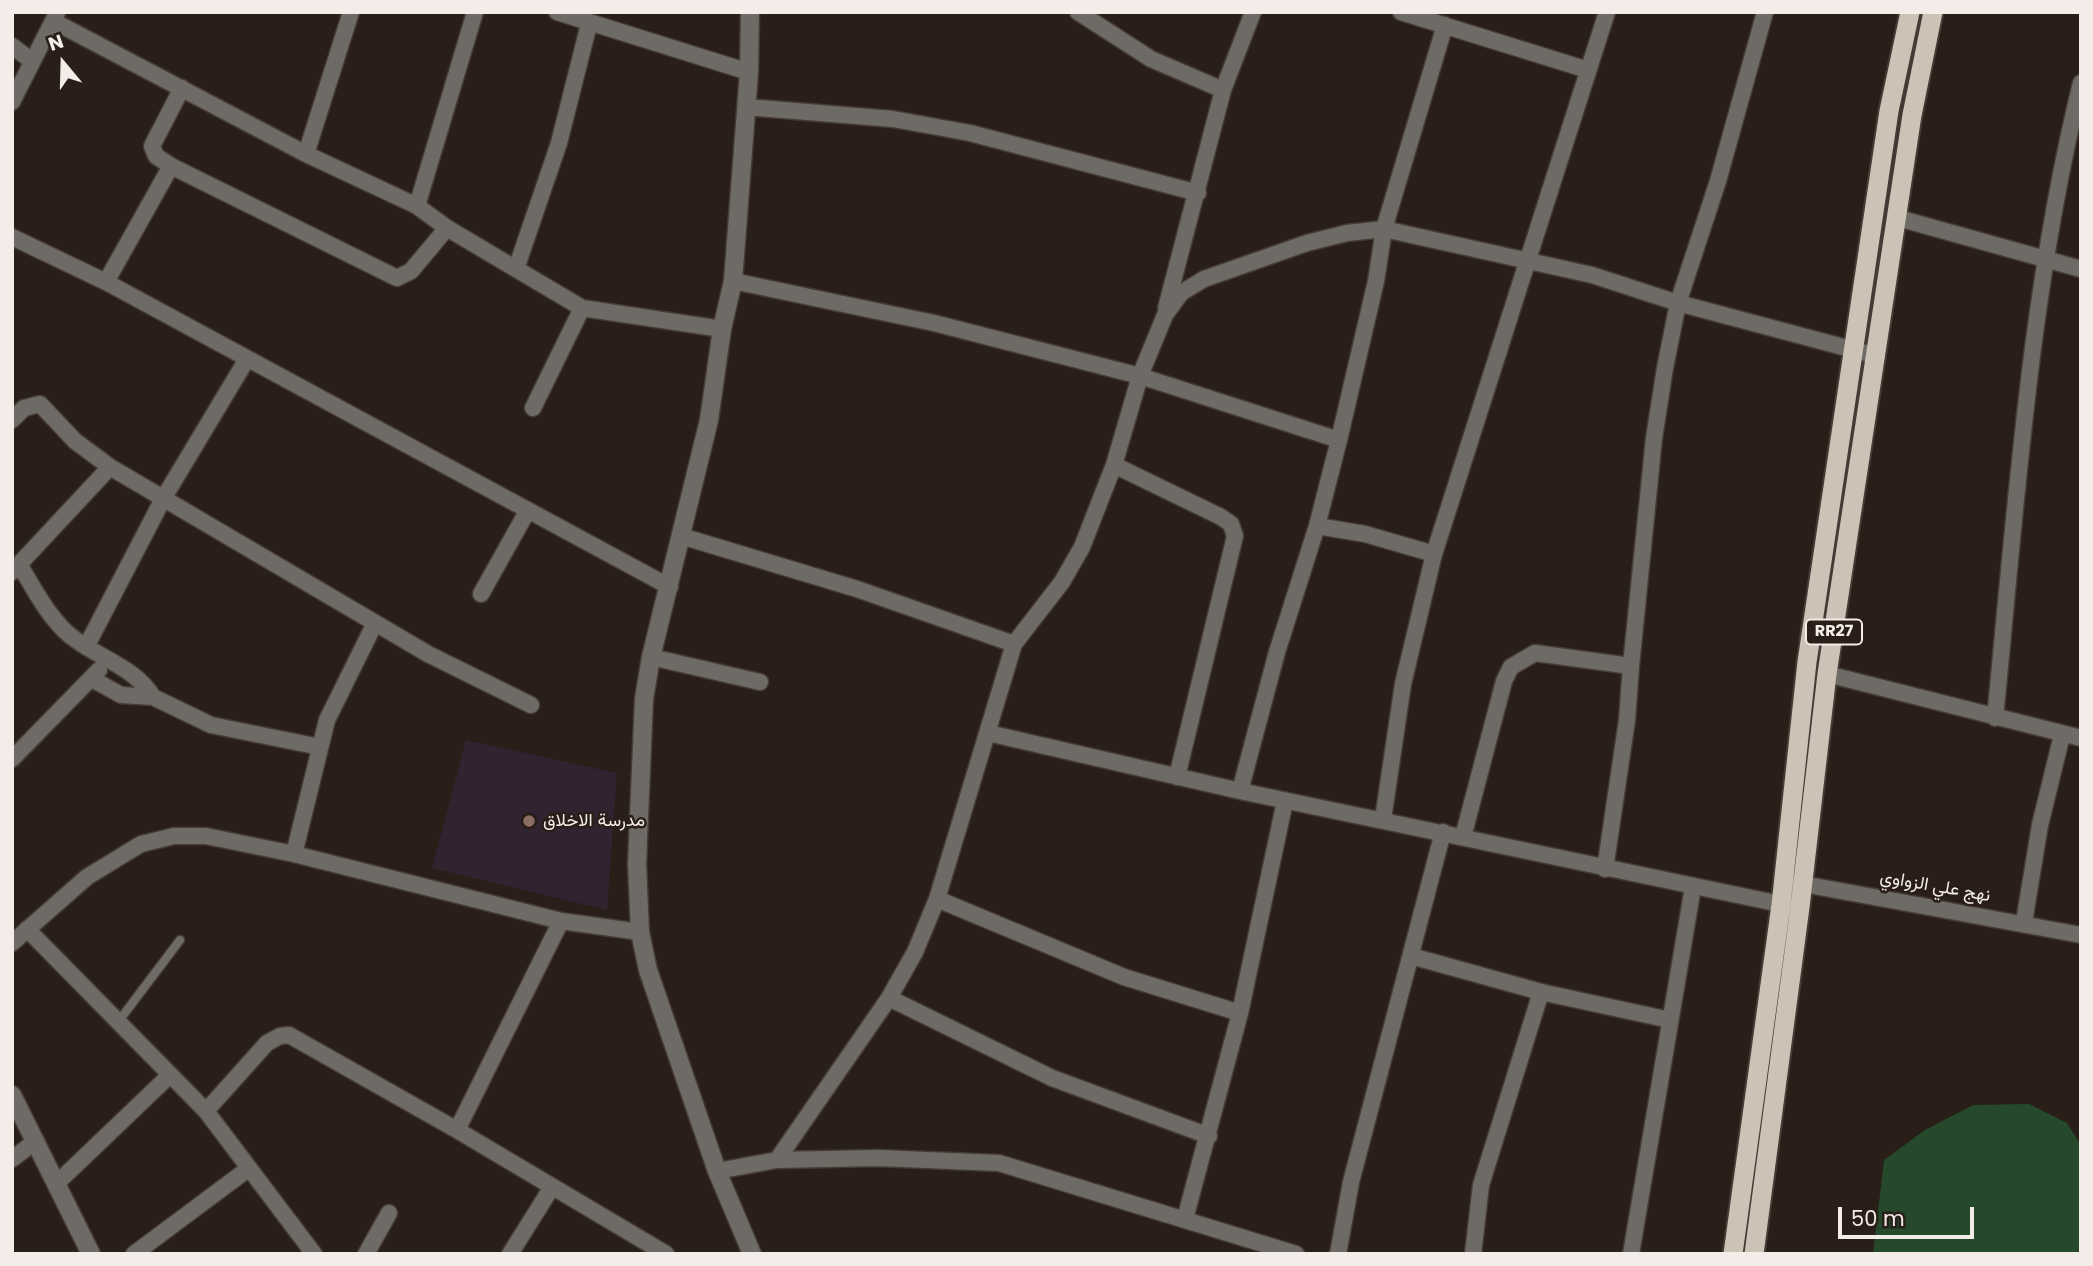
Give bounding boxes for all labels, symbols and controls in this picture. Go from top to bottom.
north arrow [28,28,98,98]
text: N [45,28,67,58]
road number: RR27 [1806,620,1862,645]
place label: مدرسة الاخلاق [543,810,645,832]
marker: مدرسة الاخلاق [521,813,537,829]
street label: نهج علي الزواوي [1878,867,1992,907]
scale bar [1841,1192,1978,1236]
text: 50 m [1851,1204,1905,1233]

